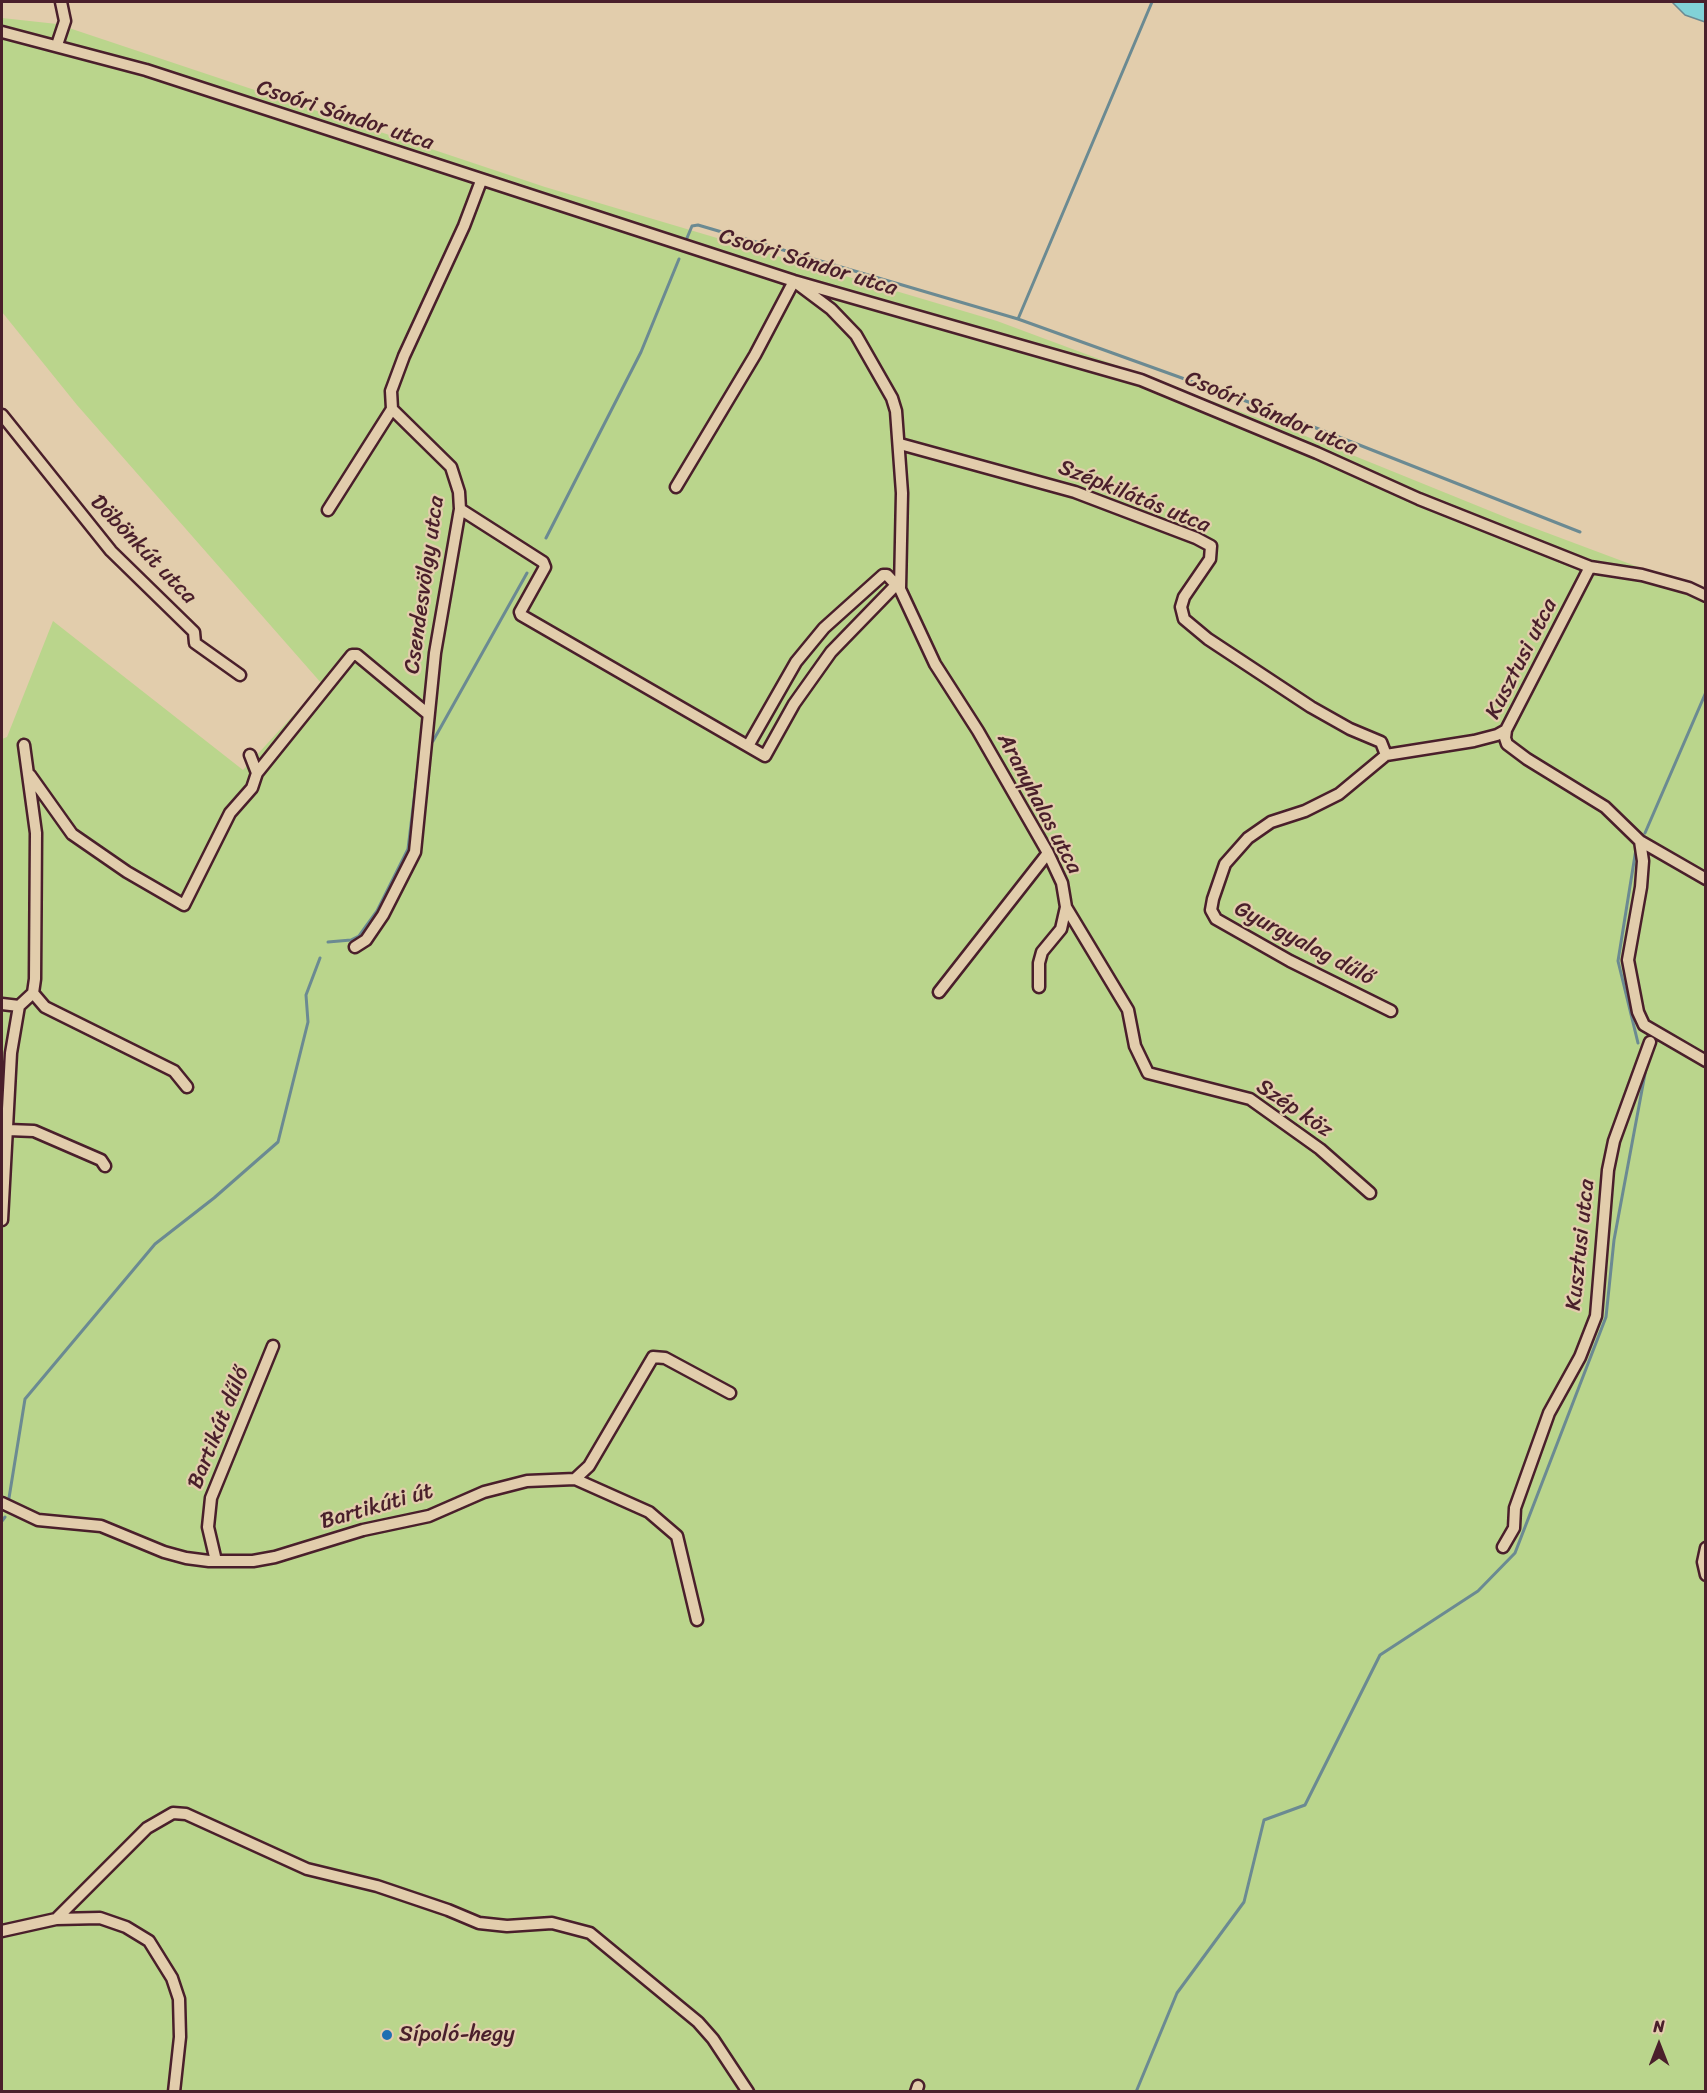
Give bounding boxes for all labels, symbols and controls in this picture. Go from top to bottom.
street label: Csoóri Sándor utca [253,75,437,157]
street label: Csoóri Sándor utca [716,223,900,303]
street label: Csoóri Sándor utca [1181,366,1361,462]
street label: Szépkilátás utca [1054,455,1214,539]
street label: Döbönkút utca [84,490,202,610]
street label: Csendesvölgy utca [399,494,451,676]
street label: Kusztusi utca [1480,594,1564,724]
street label: Aranyhalas utca [991,729,1087,879]
street label: Gyurgyalag dűlő [1230,896,1378,992]
street label: Szép köz [1251,1074,1337,1144]
street label: Kusztusi utca [1561,1178,1601,1312]
street label: Bartikút dűlő [183,1363,255,1493]
street label: Bartikúti út [318,1478,436,1536]
text: N [1653,2012,1665,2041]
north arrow [1629,2015,1689,2075]
place label: Sípoló-hegy [399,2022,515,2048]
marker: Sípoló-hegy [380,2028,394,2042]

